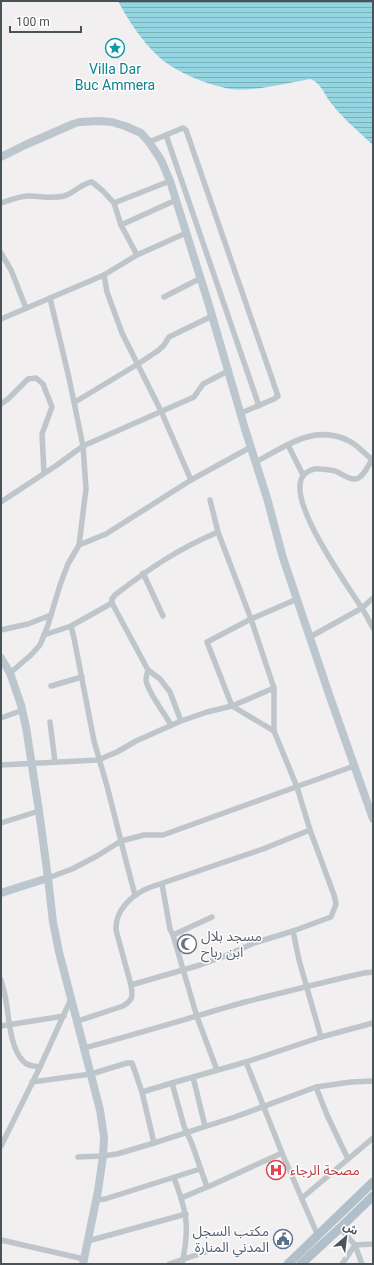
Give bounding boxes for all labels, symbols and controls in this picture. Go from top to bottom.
scale bar [10,8,81,34]
text: 100 m [16,15,50,29]
place icon: Villa Dar Buc Ammera [104,37,126,59]
place label: Villa Dar Buc Ammera [75,61,155,93]
place label: مسجد بلال ابن رباح [201,928,262,963]
mosque icon: مسجد بلال ابن رباح [176,933,198,955]
hospital icon: مصحة الرجاء [265,1159,287,1181]
place label: مصحة الرجاء [290,1162,360,1179]
north arrow [326,1217,366,1257]
text: ش [341,1219,360,1238]
place label: مكتب السجل المدني المنارة [193,1223,269,1258]
public building icon: مكتب السجل المدني المنارة [272,1228,294,1250]

